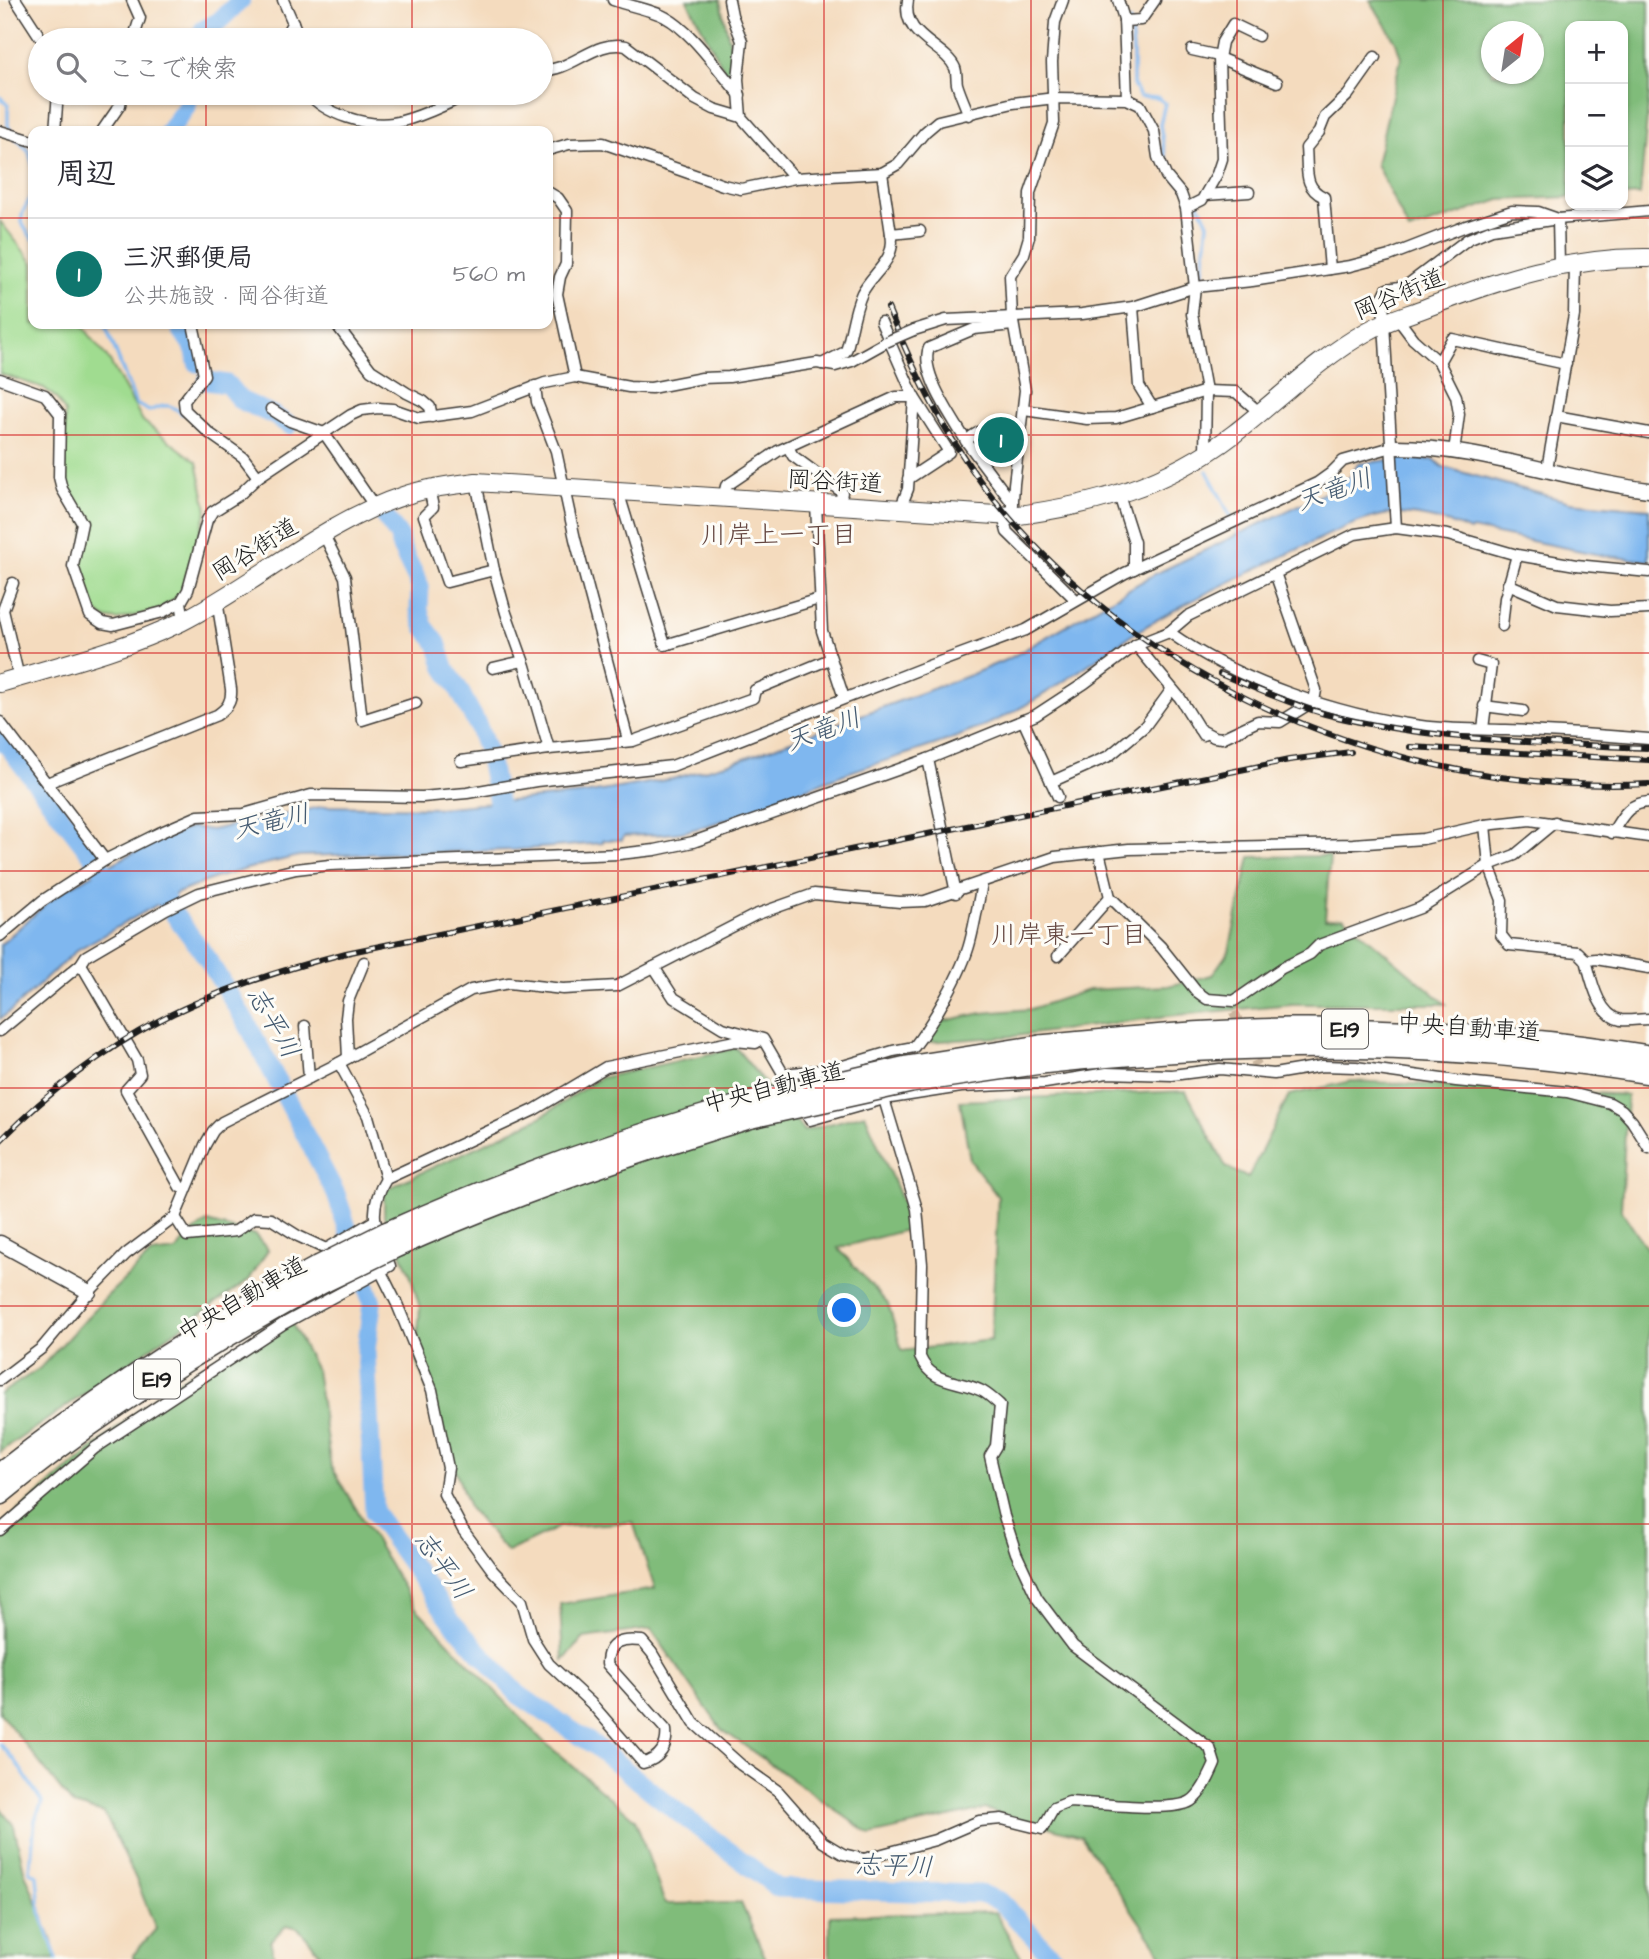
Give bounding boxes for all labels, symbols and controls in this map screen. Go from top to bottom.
north arrow [1481,21,1544,84]
map controls [1565,21,1628,210]
button: + [1565,21,1628,84]
search box [28,28,553,105]
icon: search [52,48,90,86]
text: ここで検索 [108,51,238,87]
button: − [1565,84,1628,147]
button: layers [1565,147,1628,210]
text: 周辺 [56,153,116,195]
text: 三沢郵便局 [123,240,253,276]
text: 1 [78,258,80,290]
text: 560 m [453,258,525,290]
street label: 岡谷街道 [1349,261,1450,329]
text: 公共施設 · 岡谷街道 [123,280,329,312]
pin: 1 [978,414,1024,466]
water label: 天竜川 [1292,460,1377,520]
street label: 岡谷街道 [786,463,884,501]
street label: 岡谷街道 [206,510,305,590]
district label: 川岸上一丁目 [701,517,857,553]
water label: 天竜川 [781,700,866,760]
water label: 天竜川 [229,796,313,848]
district label: 川岸東一丁目 [991,917,1147,953]
water label: 志平川 [238,980,308,1065]
street label: 中央自動車道 [1396,1006,1542,1050]
road number: E19 [1322,1010,1368,1048]
street label: 中央自動車道 [700,1054,848,1122]
street label: 中央自動車道 [172,1248,313,1350]
your location [827,1293,861,1327]
road number: E19 [134,1360,180,1398]
water label: 志平川 [406,1523,481,1608]
water label: 志平川 [854,1847,934,1885]

